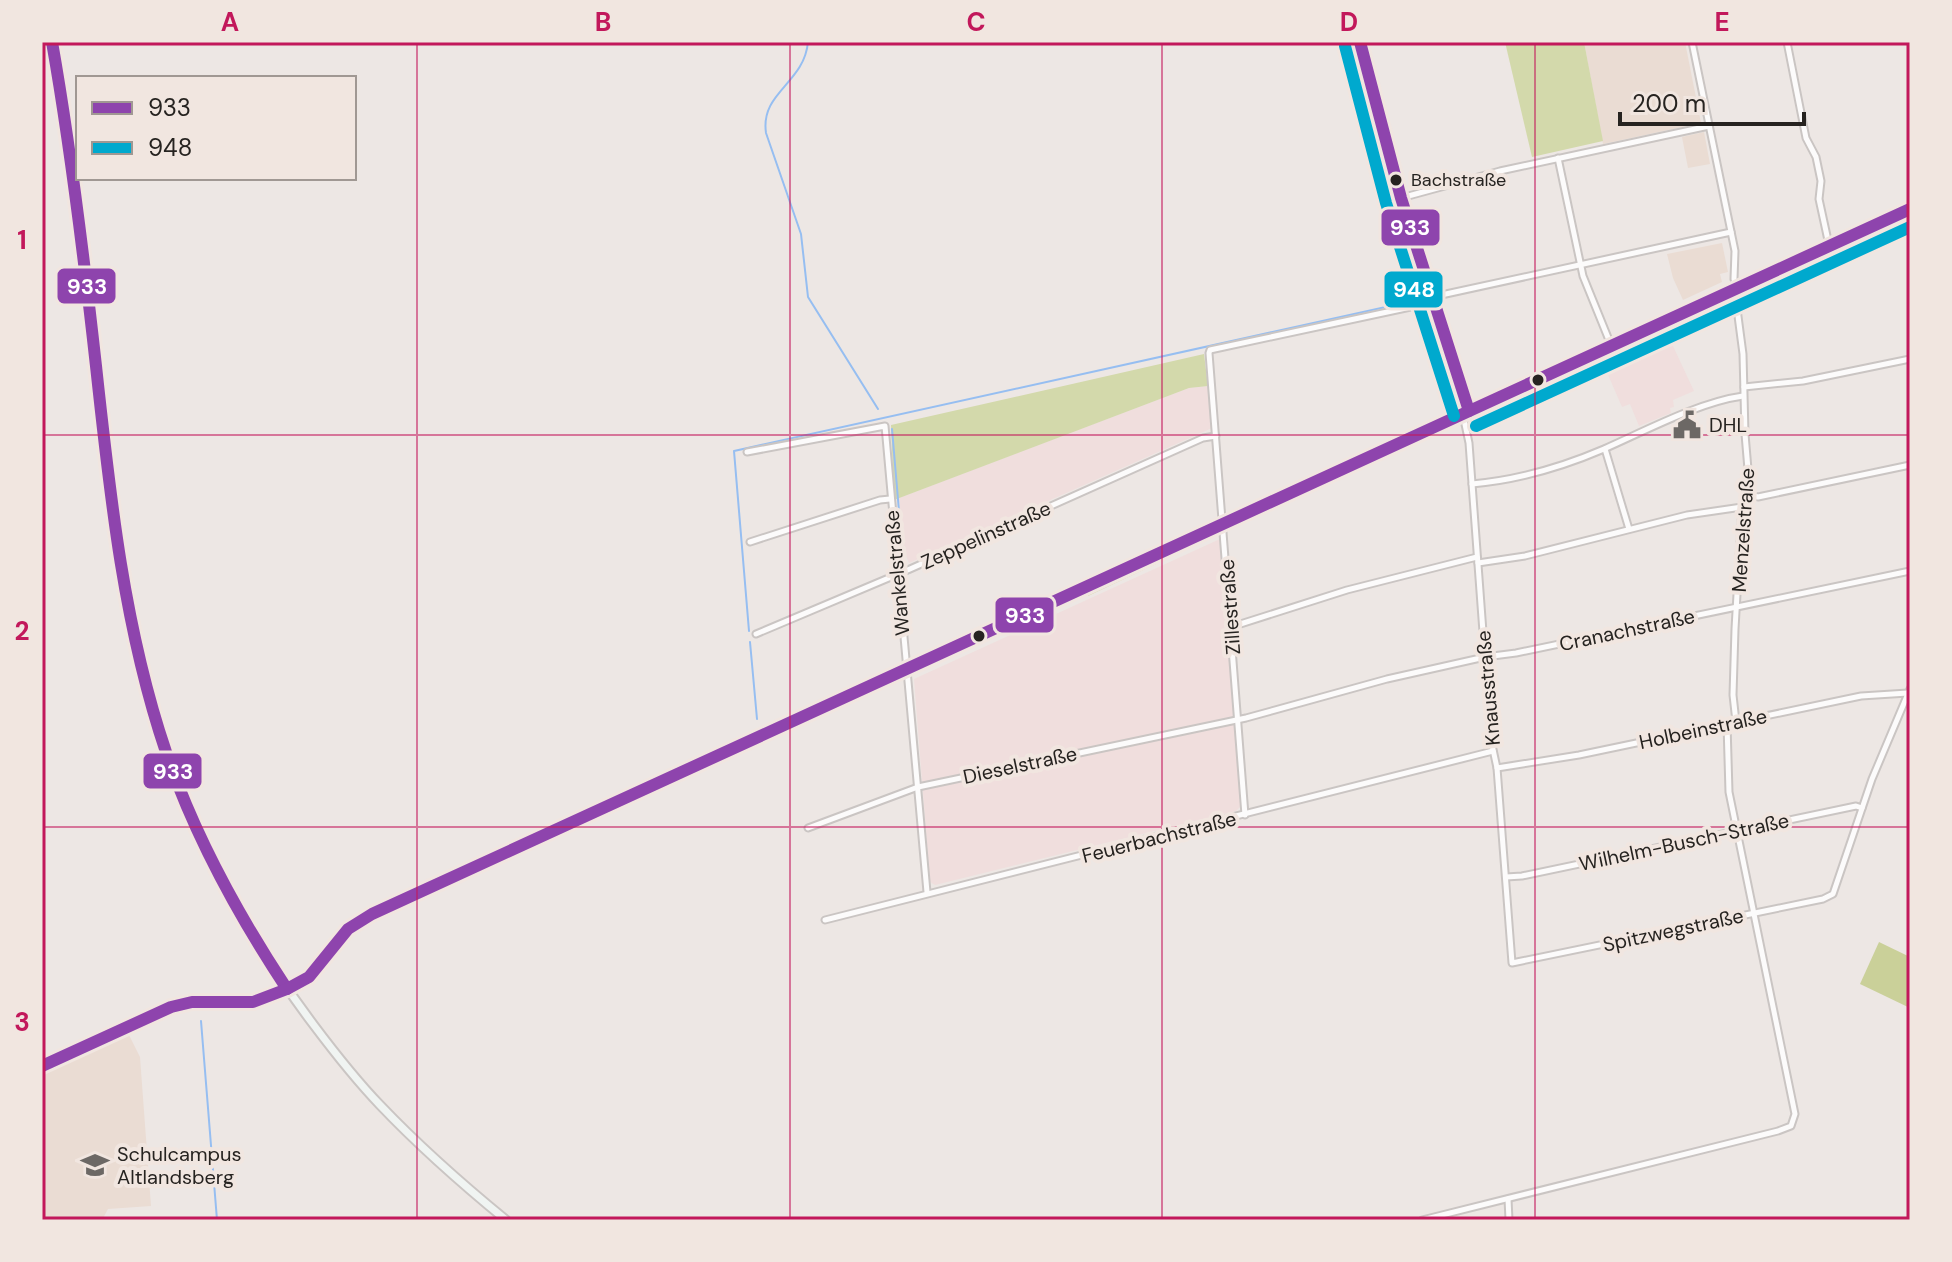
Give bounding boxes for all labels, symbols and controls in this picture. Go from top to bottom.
text: A [221,5,239,39]
text: B [595,5,611,39]
text: C [966,5,986,39]
text: D [1340,5,1358,39]
text: E [1714,5,1730,39]
legend [76,76,356,180]
scale bar [1620,76,1804,126]
text: 200 m [1632,88,1706,119]
text: 933 [148,92,191,123]
text: 948 [148,132,192,163]
place label: Bachstraße [1411,168,1506,192]
marker: Bachstraße [1388,172,1404,188]
line badge: 933 [1380,208,1441,247]
text: 933 [1390,213,1430,242]
text: 1 [17,223,27,257]
line badge: 933 [56,267,117,305]
line badge: 948 [1383,270,1444,309]
text: 933 [67,272,107,301]
text: 948 [1393,275,1435,304]
unlabelled marker [1530,372,1546,388]
public building icon: DHL [1672,410,1702,440]
place label: DHL [1709,412,1747,438]
street label: Menzelstraße [1726,467,1760,593]
street label: Zeppelinstraße [917,495,1055,575]
street label: Wankelstraße [879,509,915,637]
street label: Zillestraße [1214,558,1246,656]
line badge: 933 [994,596,1055,634]
text: 933 [1005,601,1045,630]
street label: Cranachstraße [1557,603,1697,657]
text: 2 [14,614,30,648]
unlabelled marker [971,628,987,644]
street label: Knausstraße [1470,629,1506,747]
street label: Holbeinstraße [1637,703,1769,755]
street label: Dieselstraße [961,740,1079,790]
line badge: 933 [142,752,203,790]
text: 933 [153,757,193,786]
street label: Feuerbachstraße [1079,805,1239,869]
street label: Wilhelm-Busch-Straße [1577,807,1791,877]
street label: Spitzwegstraße [1600,902,1746,958]
text: 3 [14,1005,30,1039]
place label: Schulcampus Altlandsberg [117,1141,242,1190]
school or university icon: Schulcampus Altlandsberg [80,1150,110,1180]

